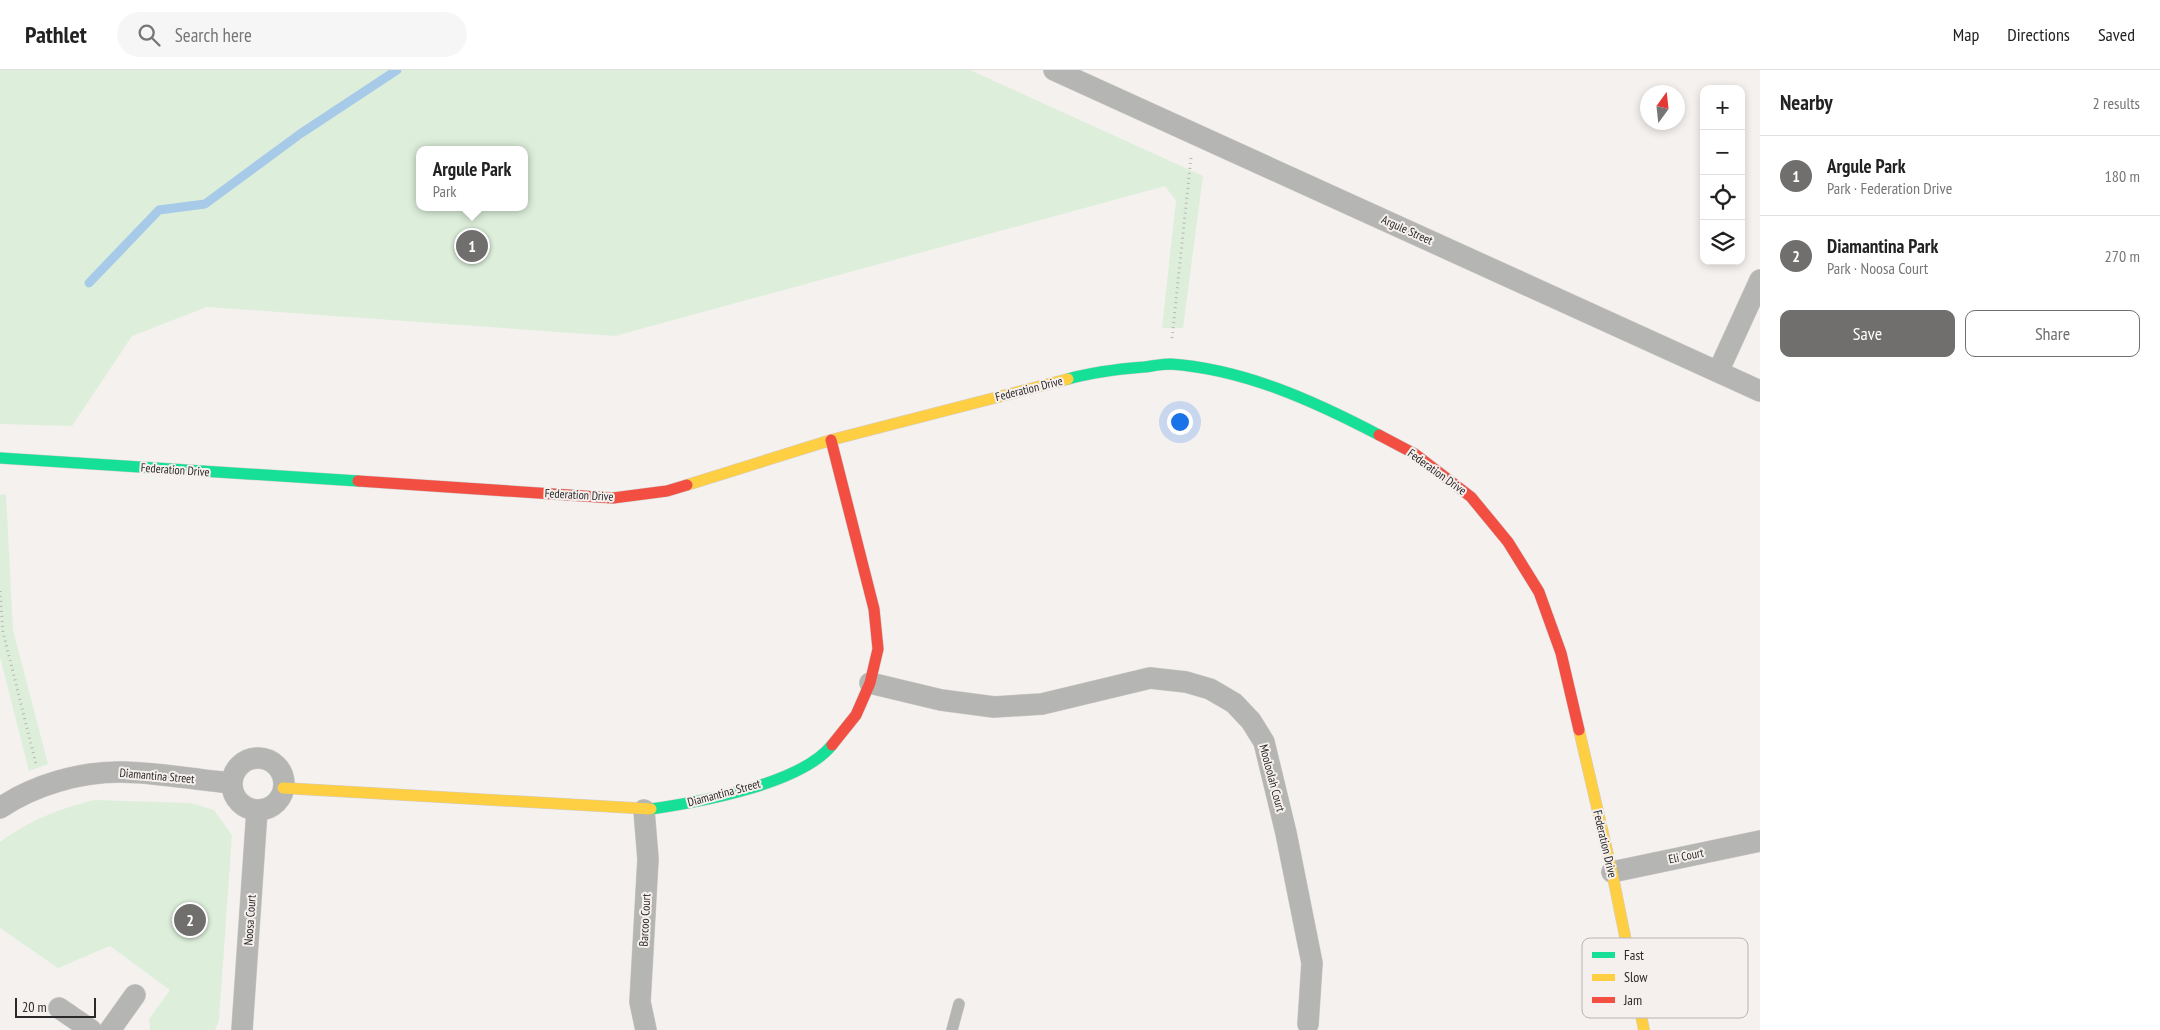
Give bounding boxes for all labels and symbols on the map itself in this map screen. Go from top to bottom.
north arrow [1640,85,1685,130]
street label: Argule Street [1379,212,1436,248]
pin: 1 [456,227,488,265]
street label: Federation Drive [994,373,1064,404]
your location [1167,409,1193,435]
street label: Federation Drive [1405,445,1470,498]
street label: Federation Drive [140,460,210,479]
street label: Federation Drive [544,485,614,504]
street label: Mooloolah Court [1256,743,1289,814]
street label: Diamantina Street [119,765,196,786]
street label: Diamantina Street [686,775,763,809]
street label: Federation Drive [1590,809,1621,879]
street label: Eli Court [1667,844,1706,867]
street label: Barcoo Court [636,892,653,947]
street label: Noosa Court [240,893,259,946]
pin: 2 [174,901,206,939]
legend [1582,938,1748,1018]
text: Fast [1624,946,1644,964]
text: Slow [1624,968,1648,986]
text: Jam [1623,991,1642,1009]
scale bar [15,995,96,1018]

